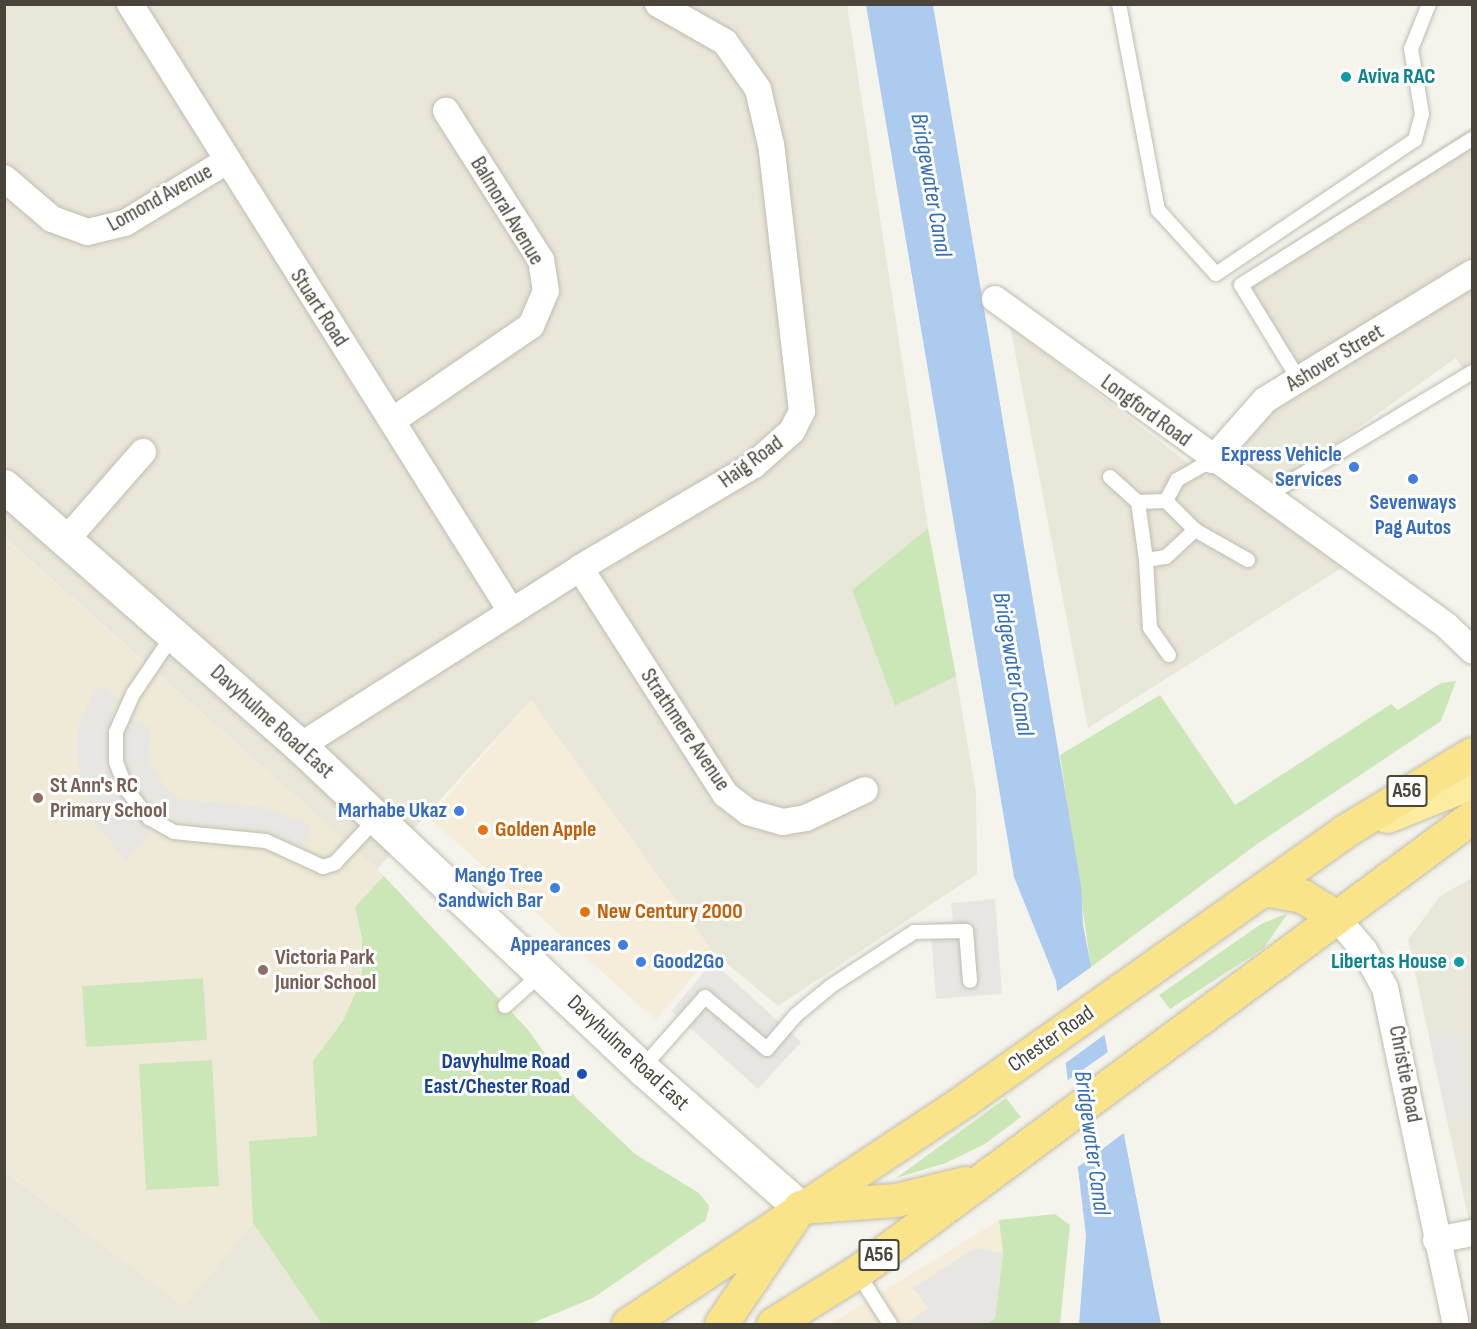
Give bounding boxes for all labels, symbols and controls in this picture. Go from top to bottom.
place label: Aviva RAC [1358,64,1435,90]
marker: Aviva RAC [1339,70,1353,84]
water label: Bridgewater Canal [904,111,958,259]
street label: Balmoral Avenue [464,152,550,270]
street label: Lomond Avenue [103,158,217,238]
street label: Stuart Road [284,264,354,352]
street label: Ashover Street [1281,319,1389,397]
street label: Longford Road [1096,369,1196,453]
street label: Haig Road [714,430,788,494]
place label: Express Vehicle Services [1221,441,1342,493]
marker: Express Vehicle Services [1347,460,1361,474]
marker: Sevenways Pag Autos [1406,472,1420,486]
place label: Sevenways Pag Autos [1370,489,1456,540]
water label: Bridgewater Canal [986,590,1040,738]
street label: Davyhulme Road East [205,660,339,784]
street label: Strathmere Avenue [634,664,736,796]
place label: St Ann's RC Primary School [50,772,167,824]
road number: A56 [1386,773,1428,809]
marker: St Ann's RC Primary School [31,791,45,805]
place label: Marhabe Ukaz [338,798,447,824]
marker: Marhabe Ukaz [452,804,466,818]
place label: Golden Apple [495,817,596,843]
marker: Golden Apple [476,823,490,837]
place label: Mango Tree Sandwich Bar [438,862,543,914]
marker: Mango Tree Sandwich Bar [548,881,562,895]
place label: New Century 2000 [597,899,743,925]
marker: New Century 2000 [578,905,592,919]
place label: Appearances [510,932,611,958]
marker: Appearances [616,938,630,952]
place label: Victoria Park Junior School [275,944,376,996]
place label: Good2Go [653,949,724,975]
place label: Libertas House [1331,949,1447,975]
marker: Good2Go [634,955,648,969]
marker: Libertas House [1452,955,1466,969]
marker: Victoria Park Junior School [256,963,270,977]
street label: Davyhulme Road East [562,990,694,1116]
street label: Chester Road [1003,1000,1099,1078]
street label: Christie Road [1383,1023,1427,1125]
place label: Davyhulme Road East/Chester Road [424,1048,570,1100]
marker: Davyhulme Road East/Chester Road [575,1067,589,1081]
water label: Bridgewater Canal [1068,1069,1116,1217]
road number: A56 [858,1237,900,1273]

